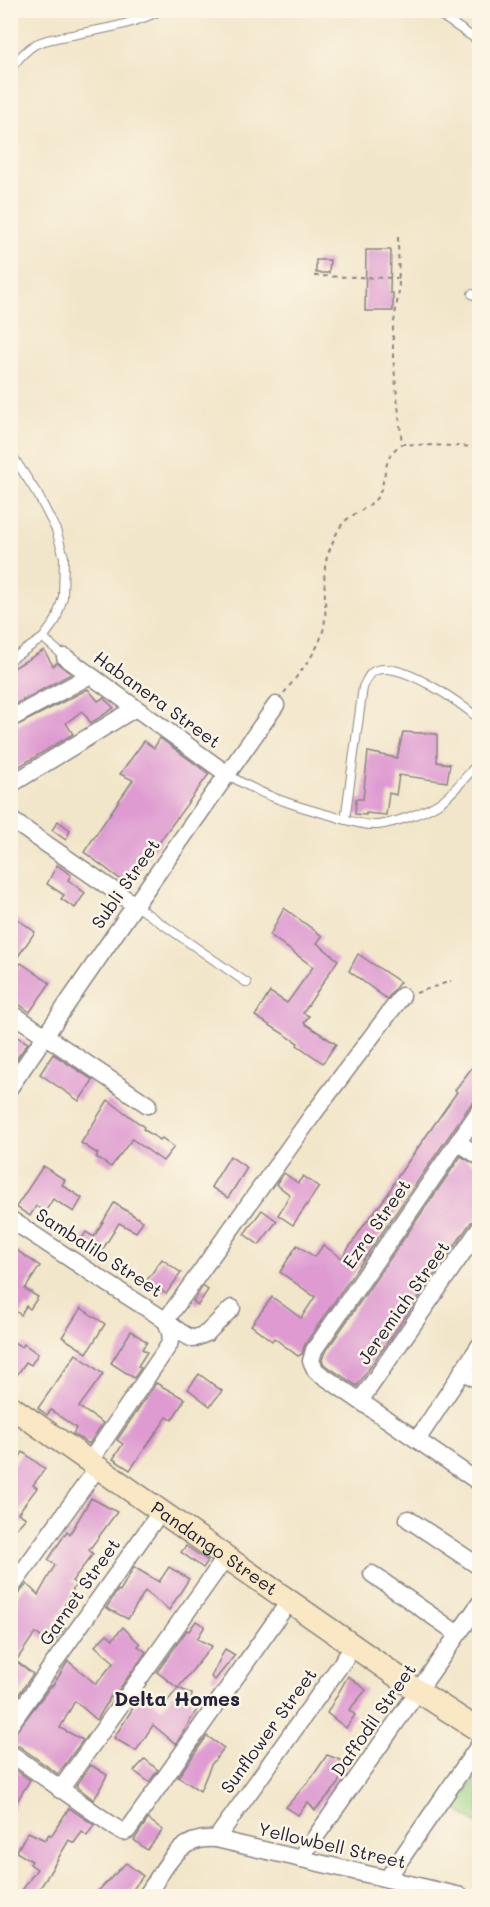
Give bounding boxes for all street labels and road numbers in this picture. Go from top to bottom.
street label: Habanera Street [89,645,226,753]
street label: Subli Street [85,834,165,933]
street label: Ezra Street [337,1174,416,1273]
street label: Sambalilo Street [32,1202,168,1302]
street label: Jeremiah Street [352,1236,455,1369]
street label: Pandango Street [147,1495,283,1600]
street label: Garnet Street [33,1533,125,1650]
street label: Daffodil Street [325,1658,421,1781]
street label: Sunflower Street [215,1663,322,1798]
street label: Yellowbell Street [256,1816,409,1874]

